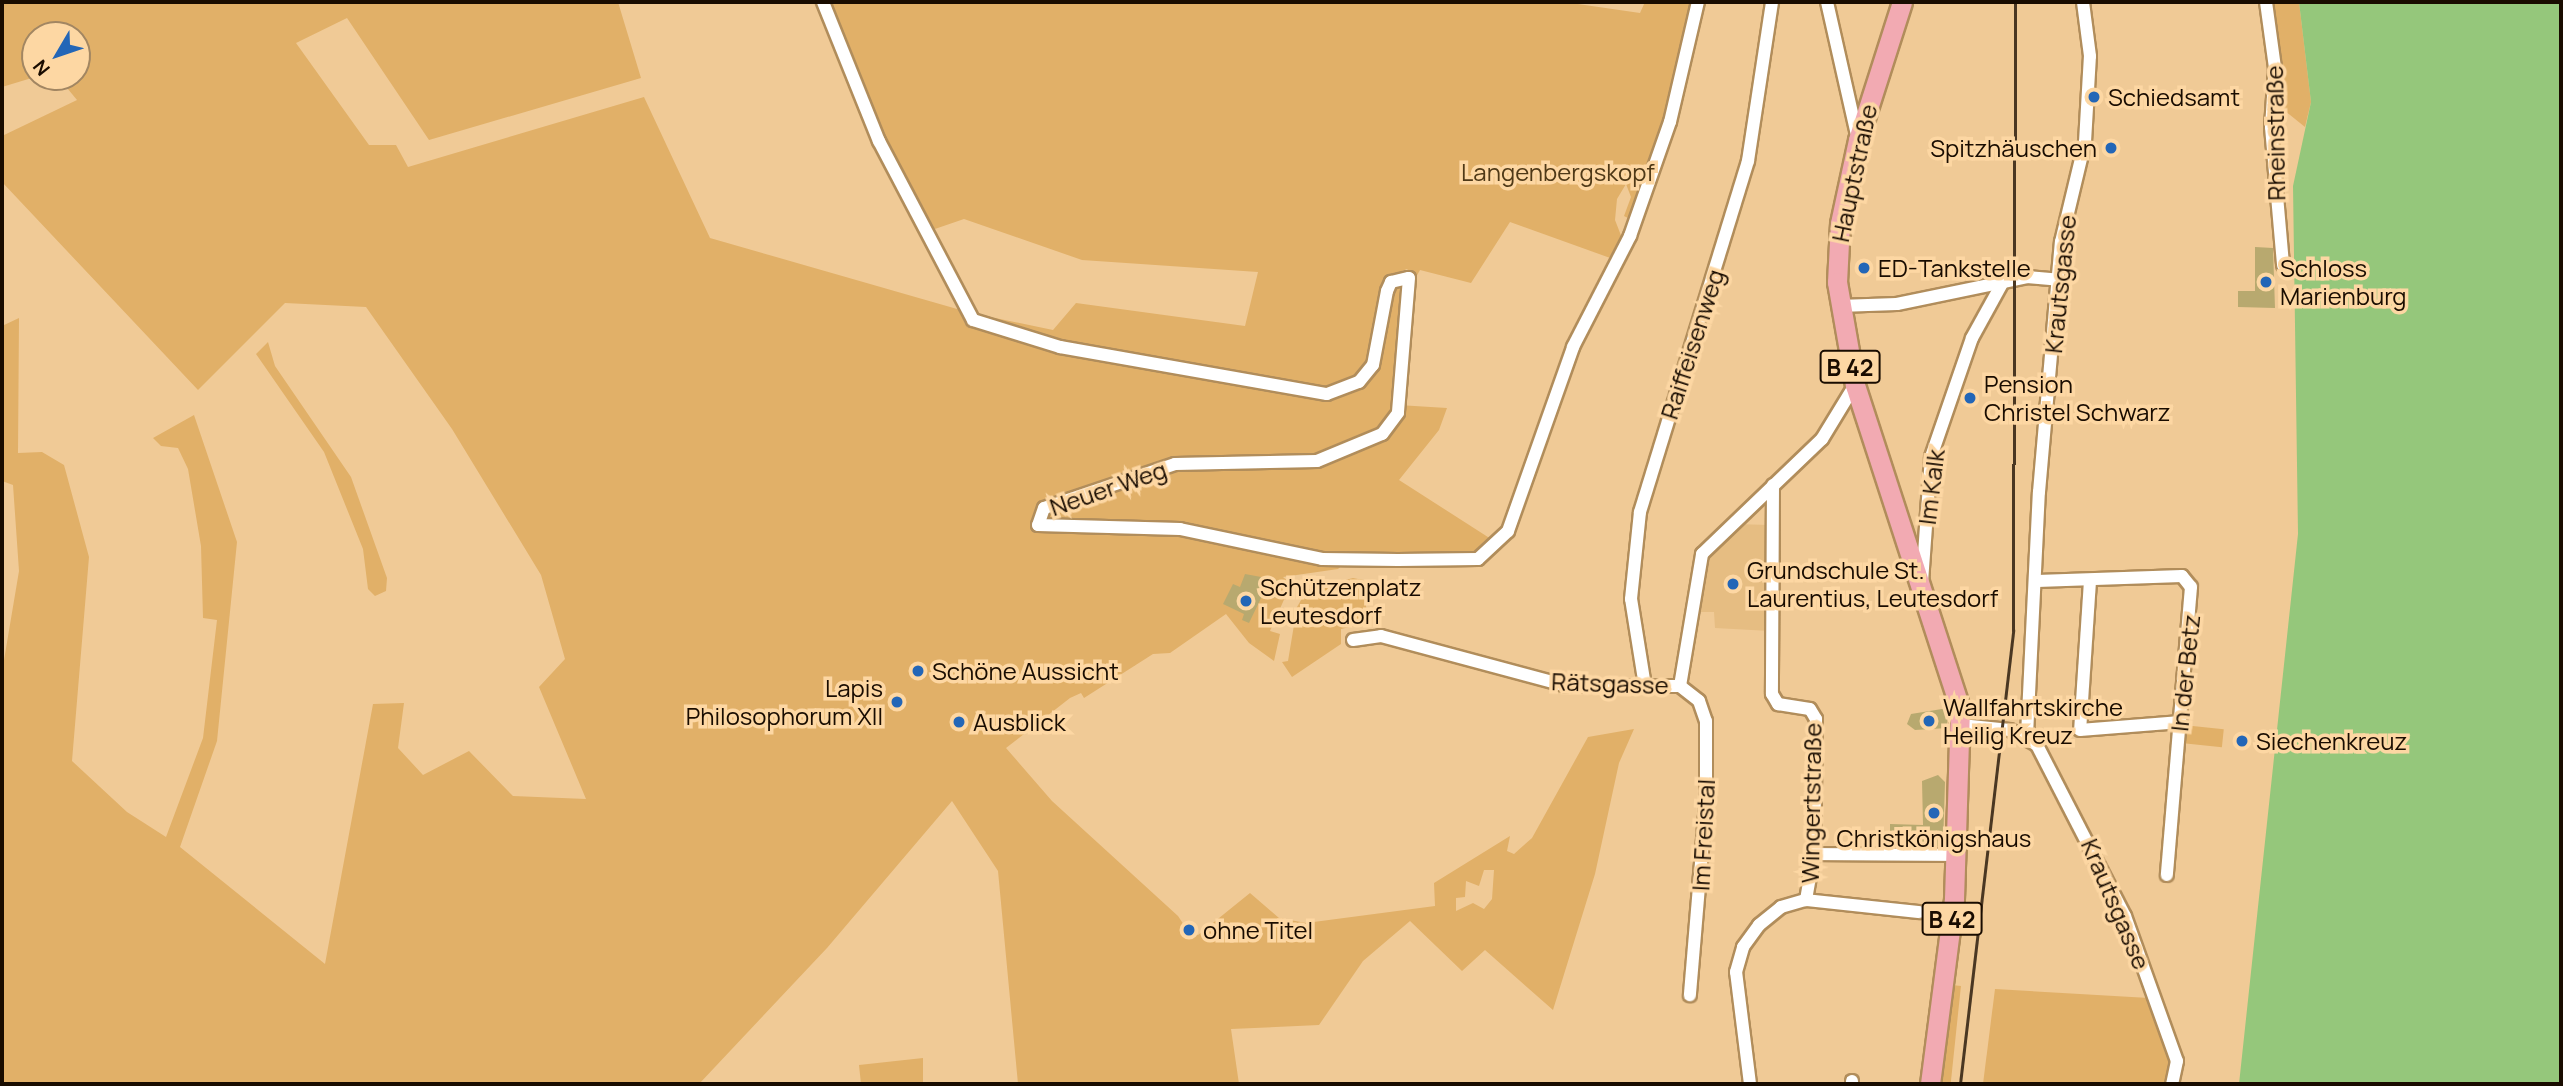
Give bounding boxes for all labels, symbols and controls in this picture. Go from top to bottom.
north arrow [21,21,91,91]
text: N [27,54,56,81]
street label: Rheinstraße [2259,65,2291,201]
place label: Schiedsamt [2108,83,2240,111]
marker: Schiedsamt [2086,89,2102,105]
street label: Hauptstraße [1825,102,1883,244]
place label: Spitzhäuschen [1930,134,2097,162]
marker: Spitzhäuschen [2103,140,2119,156]
park label: Langenbergskopf [1461,158,1655,186]
street label: Krautsgasse [2038,213,2082,355]
place label: ED-Tankstelle [1878,254,2031,282]
place label: Schloss Marienburg [2280,254,2407,310]
marker: ED-Tankstelle [1856,260,1872,276]
street label: Raiffeisenweg [1654,265,1730,423]
marker: Schloss Marienburg [2258,274,2274,290]
road number: B 42 [1818,348,1882,386]
place label: Pension Christel Schwarz [1984,370,2171,426]
marker: Pension Christel Schwarz [1962,390,1978,406]
street label: Im Kalk [1912,448,1950,526]
street label: Neuer Weg [1046,455,1170,521]
place label: Grundschule St. Laurentius, Leutesdorf [1747,556,1998,612]
place label: Schützenplatz Leutesdorf [1260,573,1421,629]
marker: Grundschule St. Laurentius, Leutesdorf [1725,576,1741,592]
marker: Schützenplatz Leutesdorf [1238,593,1254,609]
street label: In der Betz [2165,613,2205,733]
place label: Schöne Aussicht [932,657,1119,685]
marker: Schöne Aussicht [910,663,926,679]
street label: Rätsgasse [1551,667,1669,699]
place label: Lapis Philosophorum XII [686,674,883,730]
place label: Wallfahrtskirche Heilig Kreuz [1943,693,2123,749]
marker: Lapis Philosophorum XII [889,694,905,710]
place label: Ausblick [973,708,1066,736]
marker: Wallfahrtskirche Heilig Kreuz [1921,713,1937,729]
marker: Ausblick [951,714,967,730]
street label: Wingertstraße [1795,723,1827,883]
place label: Siechenkreuz [2256,727,2407,755]
marker: Siechenkreuz [2234,733,2250,749]
street label: Im Freistal [1686,778,1720,892]
marker: Christkönigshaus [1926,805,1942,821]
place label: Christkönigshaus [1837,824,2031,852]
street label: Krautsgasse [2076,834,2156,974]
road number: B 42 [1920,900,1983,938]
place label: ohne Titel [1203,916,1313,944]
marker: ohne Titel [1181,922,1197,938]

